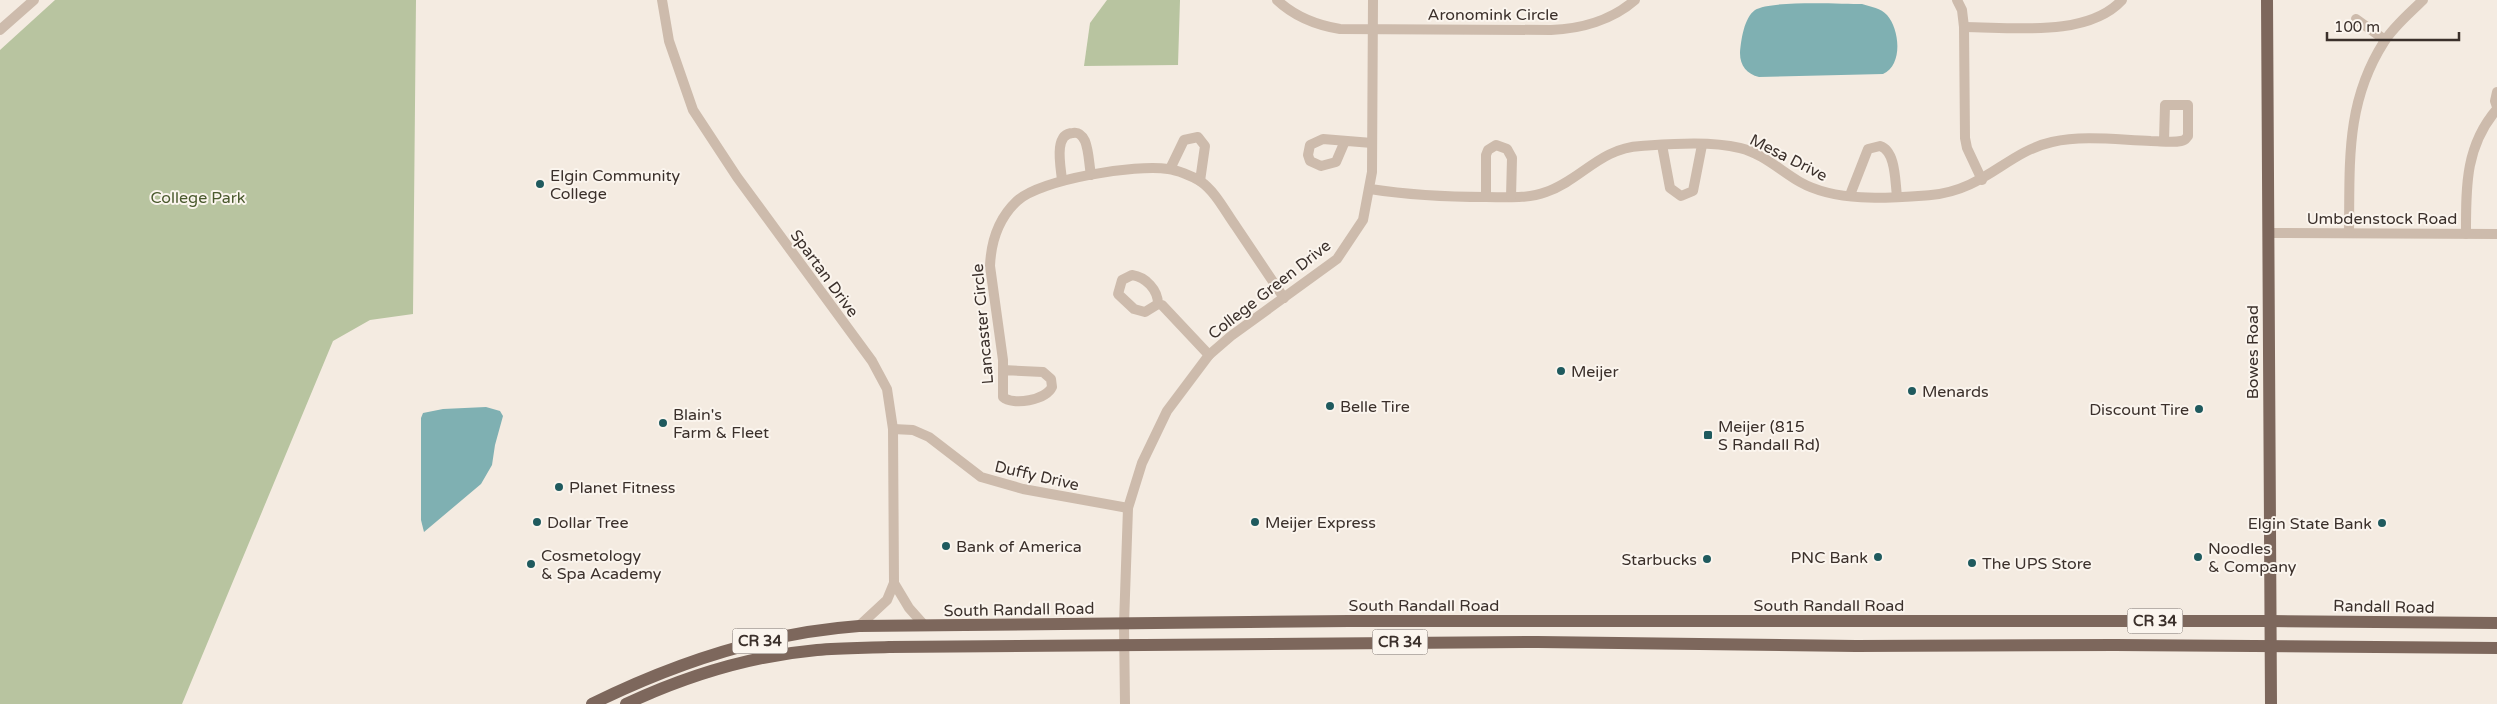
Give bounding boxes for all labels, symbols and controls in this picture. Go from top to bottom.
street label: Aronomink Circle [1428,5,1558,25]
scale bar [2327,10,2460,42]
text: 100 m [2334,18,2380,36]
street label: Mesa Drive [1746,130,1831,186]
place label: Elgin Community College [550,166,681,204]
marker: Elgin Community College [534,178,546,190]
park label: College Park [150,188,246,208]
street label: Umbdenstock Road [2307,209,2457,229]
street label: Spartan Drive [786,226,863,321]
street label: College Green Drive [1204,236,1335,344]
street label: Lancaster Circle [968,263,998,385]
street label: Bowes Road [2243,305,2263,399]
place label: Meijer [1571,362,1619,382]
marker: Meijer [1555,365,1567,377]
place label: Menards [1922,382,1989,402]
marker: Menards [1906,385,1918,397]
place label: Belle Tire [1340,397,1410,417]
marker: Belle Tire [1324,400,1336,412]
place label: Discount Tire [2089,400,2189,420]
marker: Discount Tire [2193,403,2205,415]
place label: Blain's Farm & Fleet [673,405,769,443]
marker: Blain's Farm & Fleet [657,417,669,429]
place label: Meijer (815 S Randall Rd) [1718,417,1820,455]
marker: Meijer (815 S Randall Rd) [1702,429,1714,441]
street label: Duffy Drive [993,457,1081,495]
place label: Planet Fitness [569,478,676,498]
marker: Planet Fitness [553,481,565,493]
place label: Dollar Tree [547,513,628,533]
place label: Meijer Express [1265,513,1376,533]
place label: Elgin State Bank [2248,514,2372,534]
marker: Dollar Tree [531,516,543,528]
marker: Meijer Express [1249,516,1261,528]
marker: Elgin State Bank [2376,517,2388,529]
place label: Bank of America [956,537,1082,557]
place label: Noodles & Company [2208,539,2297,577]
marker: Bank of America [940,540,952,552]
place label: Cosmetology & Spa Academy [541,546,662,584]
place label: PNC Bank [1791,548,1868,568]
place label: Starbucks [1622,550,1697,570]
marker: PNC Bank [1872,551,1884,563]
marker: Noodles & Company [2192,551,2204,563]
marker: Starbucks [1701,553,1713,565]
place label: The UPS Store [1982,554,2092,574]
marker: The UPS Store [1966,557,1978,569]
marker: Cosmetology & Spa Academy [525,558,537,570]
street label: South Randall Road [1349,596,1499,616]
street label: South Randall Road [1754,596,1904,616]
street label: Randall Road [2333,596,2435,618]
street label: South Randall Road [943,599,1095,621]
road number: CR 34 [2128,608,2182,634]
road number: CR 34 [732,628,788,654]
road number: CR 34 [1372,630,1428,654]

